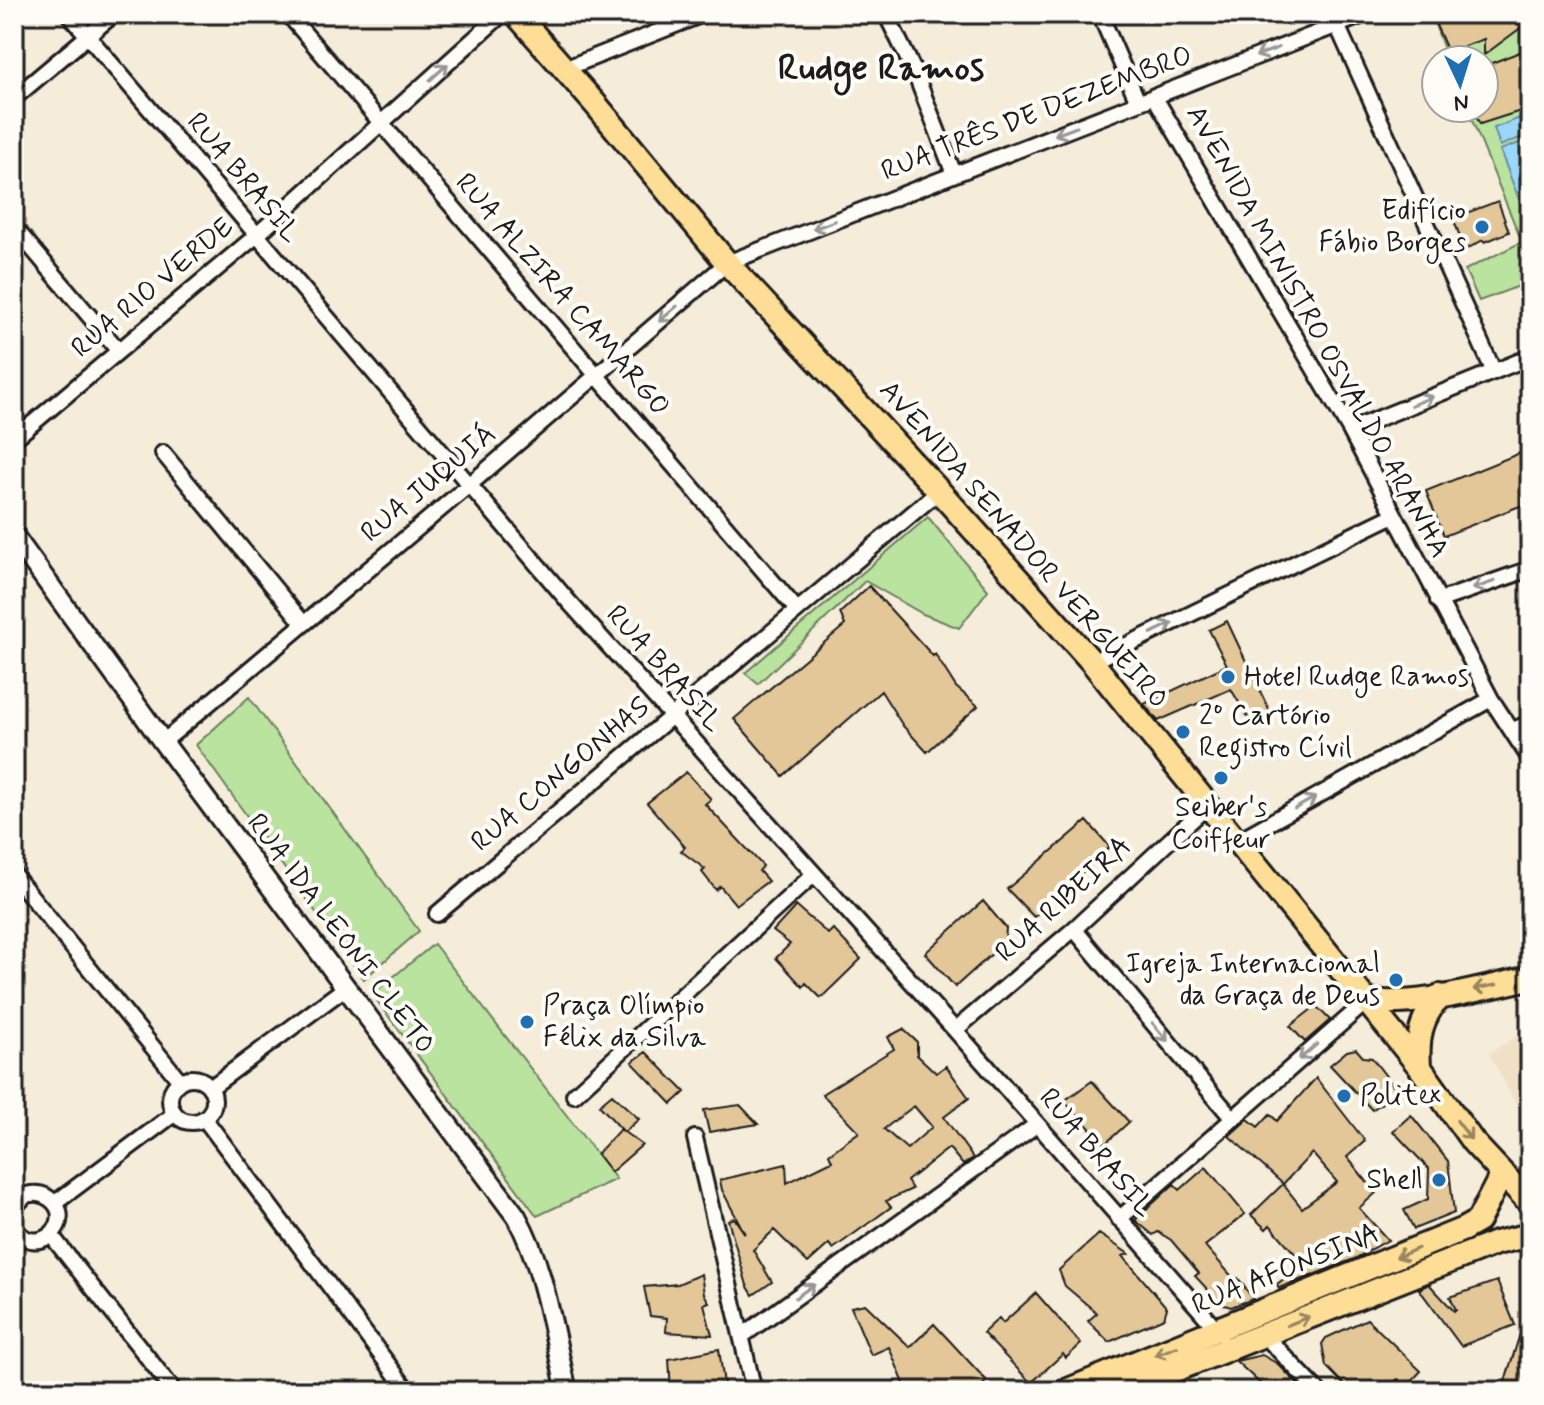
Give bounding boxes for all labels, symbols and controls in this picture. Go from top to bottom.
street label: RUA TRÊS DE DEZEMBRO [876,37,1198,190]
north arrow [1420,44,1500,124]
district label: Rudge Ramos [778,46,984,96]
one-way arrow [1255,46,1280,60]
one-way arrow [428,63,448,81]
text: N [1453,87,1470,116]
street label: AVENIDA MINISTRO OSVALDO ARANHA [1177,99,1457,565]
street label: RUA BRASIL [178,105,309,251]
one-way arrow [1054,124,1079,139]
street label: RUA ALZIRA CAMARGO [446,166,678,424]
place label: Edifício Fábio Borges [1319,193,1466,264]
street label: RUA RIO VERDE [64,209,242,367]
marker: Edifício Fábio Borges [1473,218,1491,236]
one-way arrow [812,219,836,233]
one-way arrow [658,305,678,323]
street label: AVENIDA SENADOR VERGUEIRO [870,373,1176,717]
one-way arrow [1409,393,1434,407]
street label: RUA JUQUIÁ [353,416,504,551]
one-way arrow [1472,579,1497,593]
street label: RUA BRASIL [597,597,731,741]
one-way arrow [1149,620,1173,635]
place label: Hotel Rudge Ramos [1244,659,1469,698]
marker: Hotel Rudge Ramos [1219,668,1237,686]
street label: RUA CONGONHAS [464,689,658,861]
place label: 2º Cartório Registro Cívil [1199,698,1352,770]
marker: 2º Cartório Registro Cívil [1174,723,1192,741]
marker: Seiber's Coiffeur [1212,769,1230,787]
place label: Seiber's Coiffeur [1171,790,1271,859]
one-way arrow [1293,795,1317,810]
street label: RUA IDA LEONI CLETO [237,806,443,1062]
street label: RUA RIBEIRA [988,829,1140,971]
place label: Igreja Internacional da Graça de Deus [1126,946,1380,1015]
marker: Igreja Internacional da Graça de Deus [1387,971,1405,989]
one-way arrow [1473,980,1498,995]
place label: Praça Olímpio Félix da Silva [543,988,706,1057]
marker: Praça Olímpio Félix da Silva [518,1013,536,1031]
one-way arrow [1151,1021,1169,1041]
one-way arrow [1299,1043,1319,1061]
place label: Politex [1360,1078,1441,1115]
street label: RUA BRASIL [1030,1081,1163,1226]
marker: Politex [1335,1087,1353,1105]
one-way arrow [1456,1118,1472,1140]
place label: Shell [1367,1162,1423,1199]
marker: Shell [1430,1171,1448,1189]
street label: RUA AFONSINA [1187,1216,1385,1324]
one-way arrow [1395,1247,1420,1261]
one-way arrow [794,1282,816,1299]
one-way arrow [1285,1313,1310,1327]
one-way arrow [1154,1345,1179,1360]

